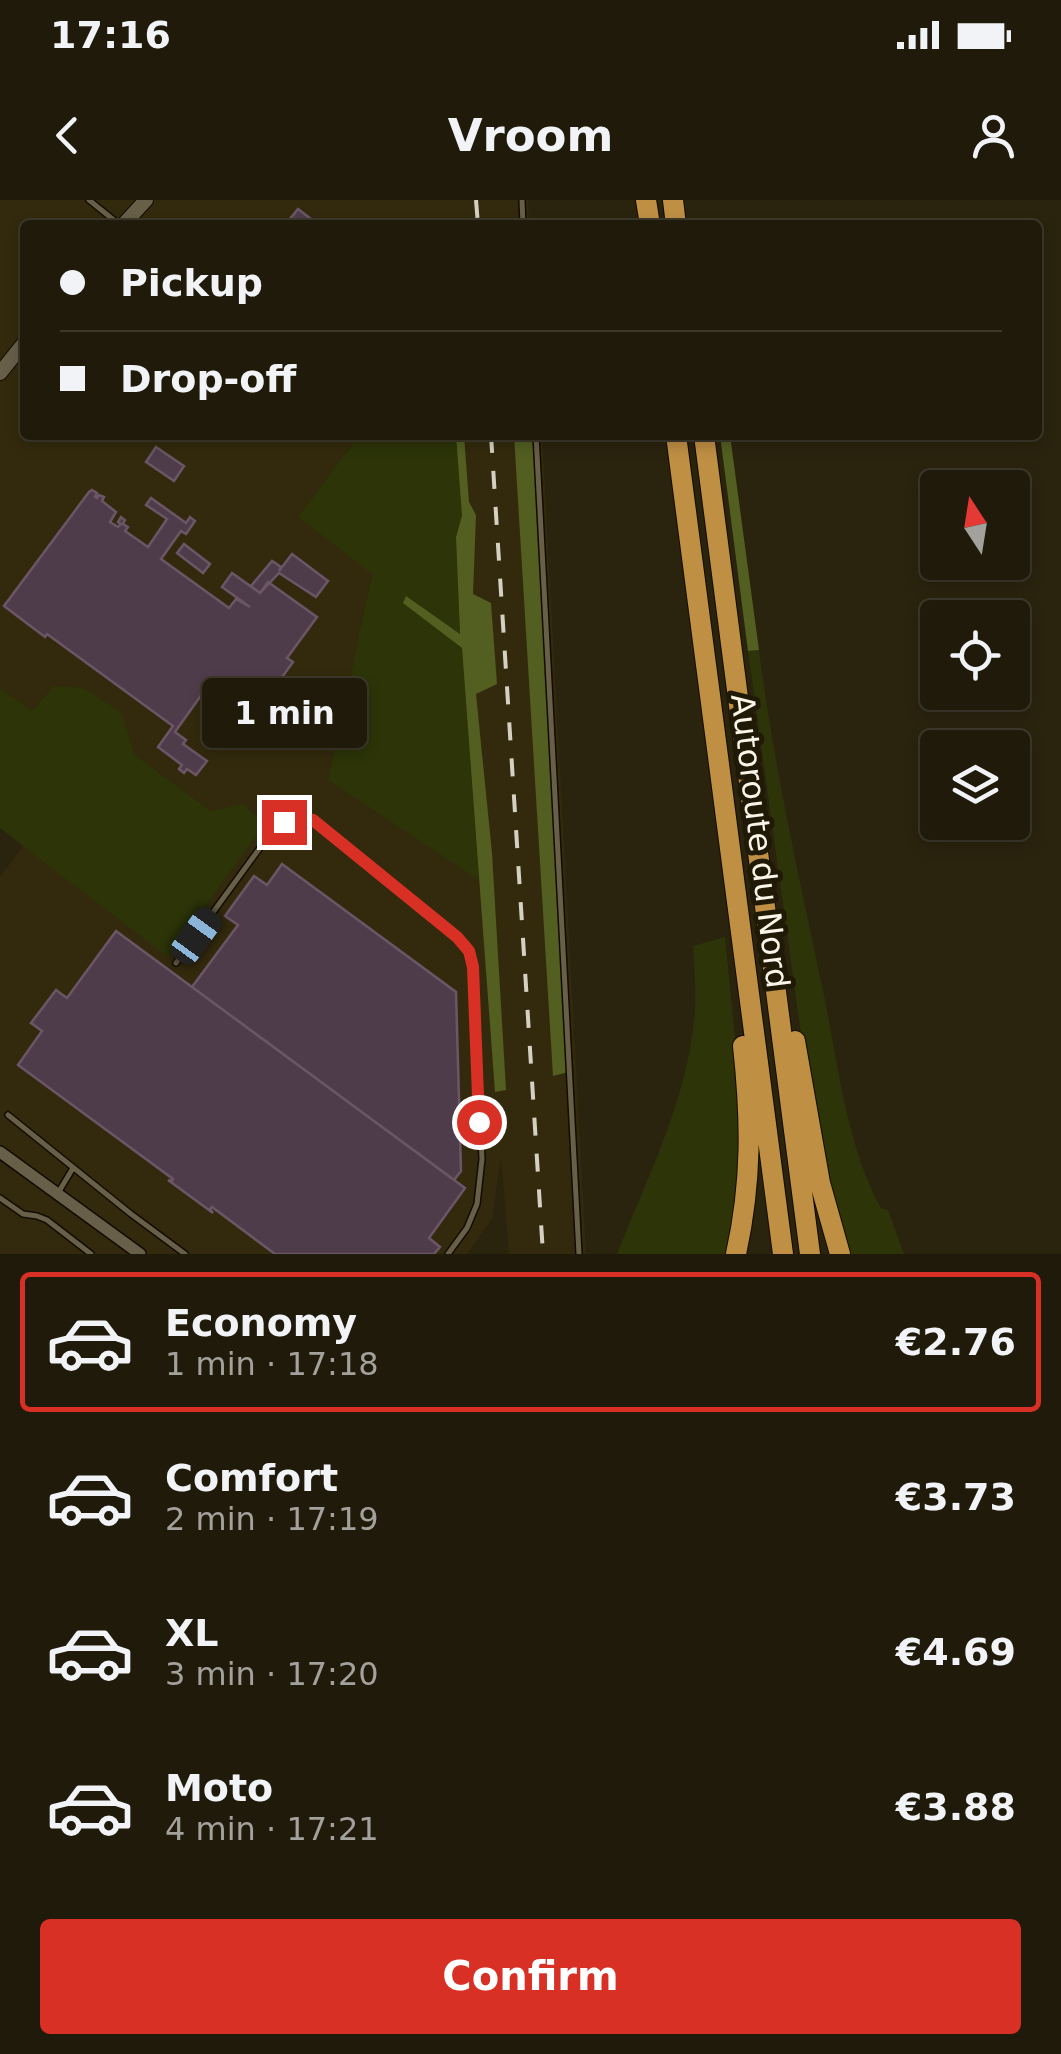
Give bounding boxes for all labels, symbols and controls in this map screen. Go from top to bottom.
text: 17:16 [50,13,171,57]
icon: back [40,108,95,163]
icon: person [966,108,1021,163]
text: Vroom [448,109,613,162]
text: Pickup [120,261,263,305]
text: Drop-off [120,357,296,401]
north arrow [920,470,1030,580]
map controls [920,470,1030,840]
button: locate [920,600,1030,710]
callout: 1 min [202,677,366,747]
street label: Autoroute du Nord [723,692,797,990]
text: 1 min [234,694,335,732]
button: layers [920,730,1030,840]
route end [262,800,307,845]
car [166,903,226,969]
route start [457,1100,502,1145]
icon: car [45,1297,135,1387]
text: Economy [165,1301,357,1345]
text: €2.76 [896,1320,1016,1364]
text: 1 min · 17:18 [165,1345,379,1383]
icon: car [45,1452,135,1542]
text: Comfort [165,1456,338,1500]
text: €3.73 [896,1475,1016,1519]
text: 2 min · 17:19 [165,1500,379,1538]
icon: car [45,1607,135,1697]
text: XL [165,1611,219,1655]
text: €4.69 [896,1630,1016,1674]
text: 3 min · 17:20 [165,1655,379,1693]
icon: car [45,1762,135,1852]
text: Moto [165,1766,273,1810]
text: €3.88 [896,1785,1016,1829]
text: 4 min · 17:21 [165,1810,379,1848]
button: Confirm [40,1919,1021,2034]

